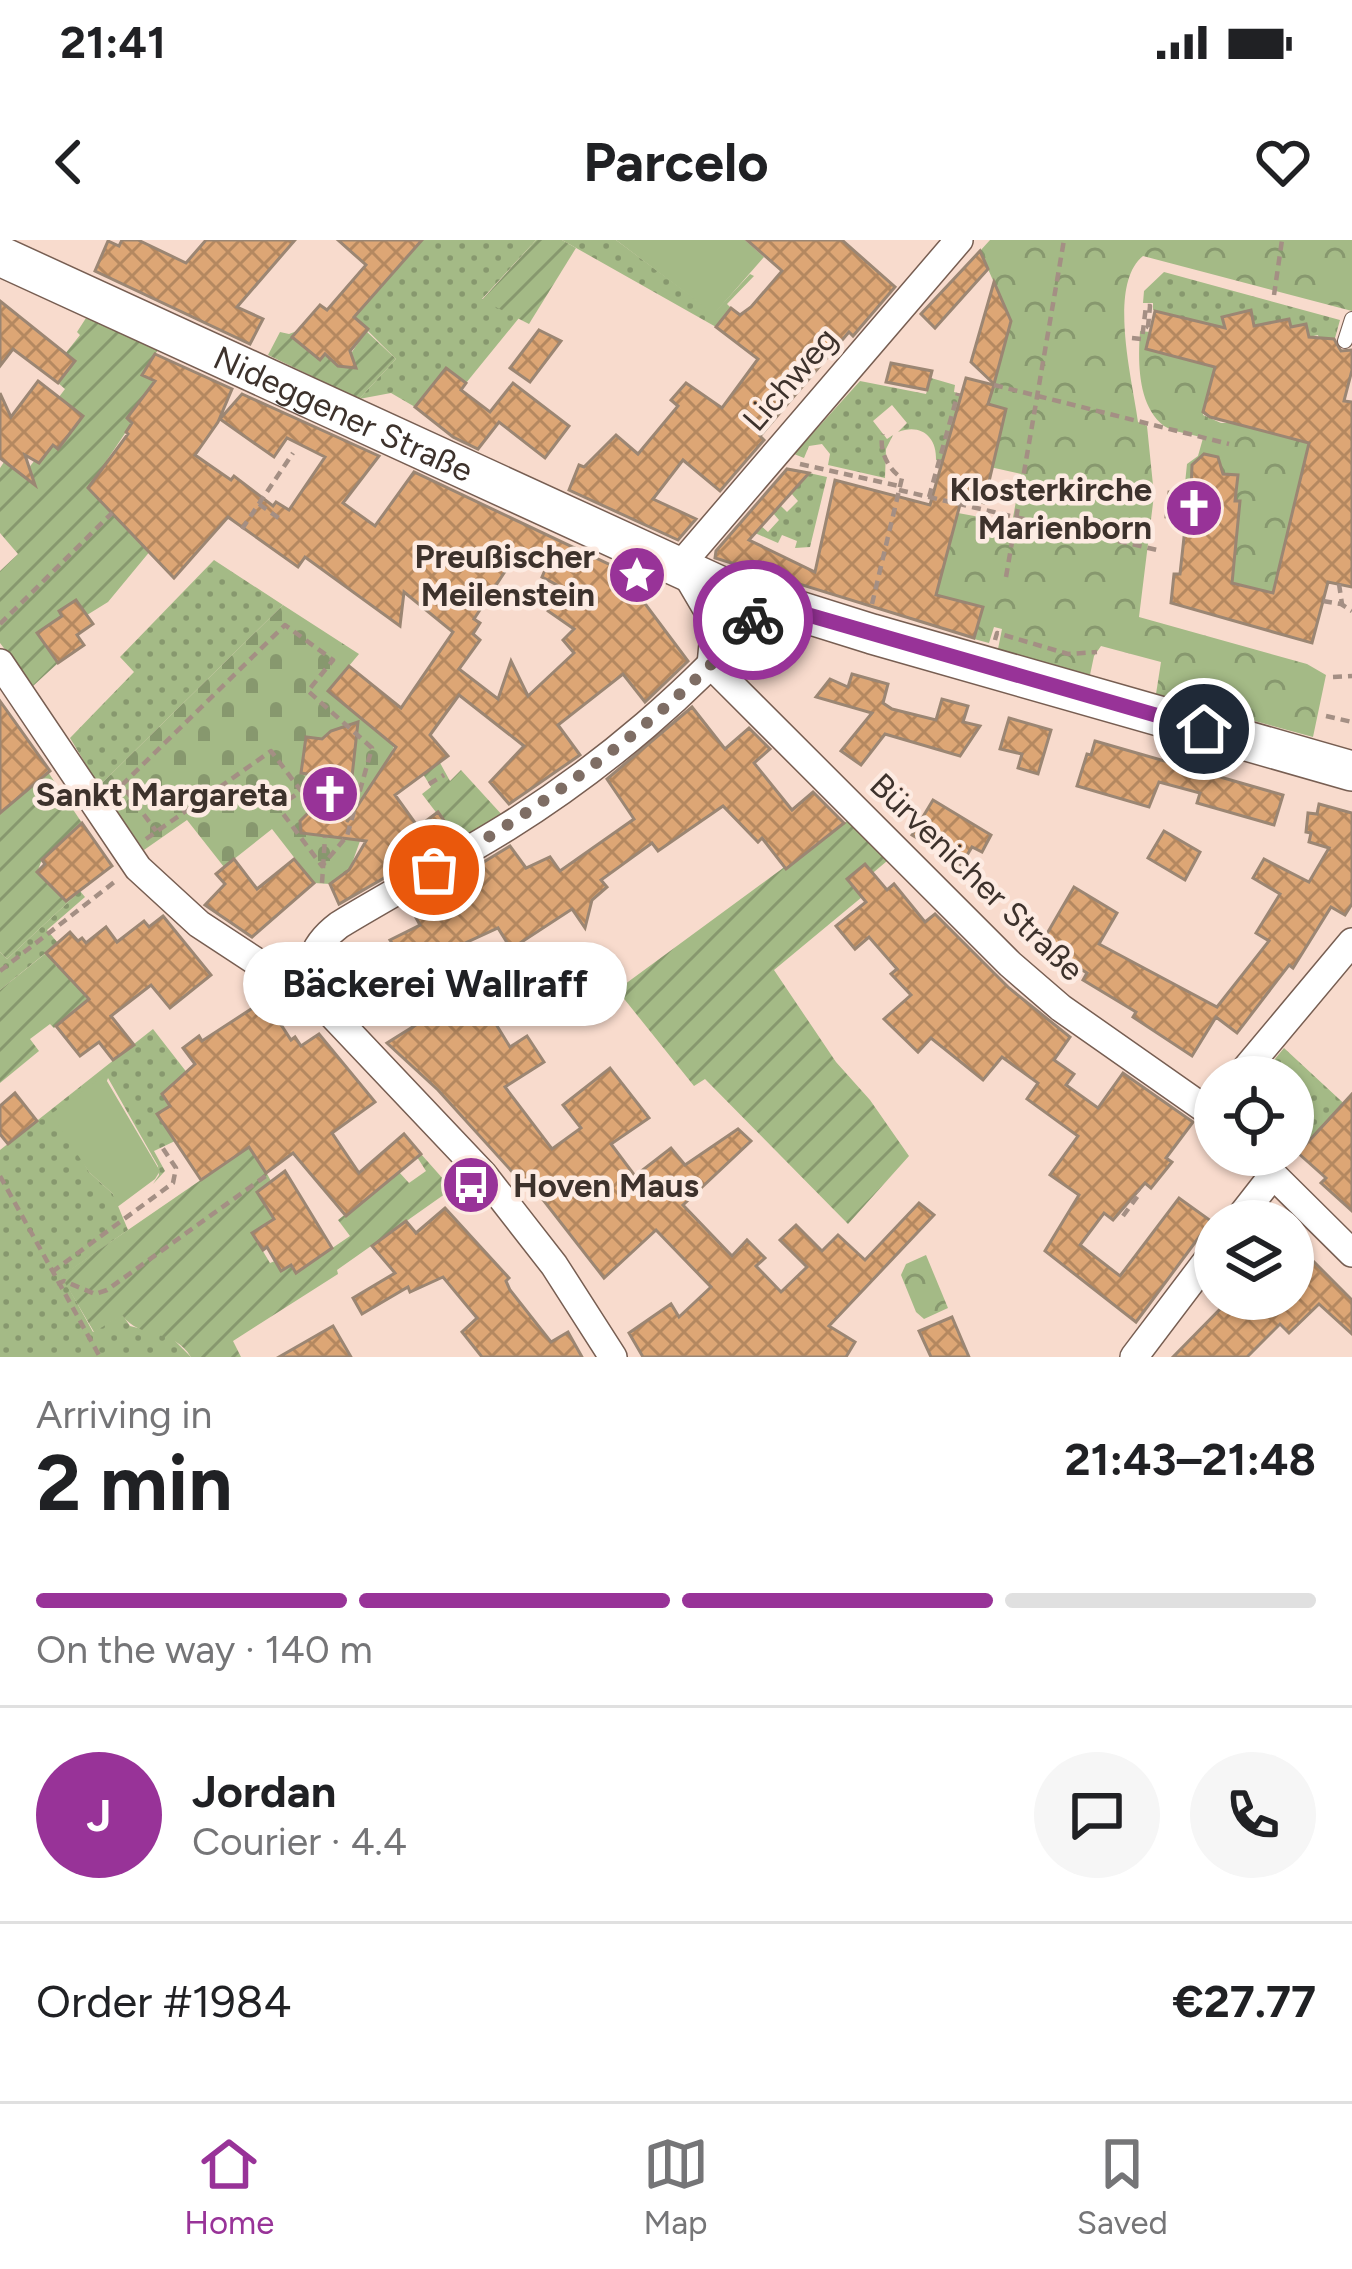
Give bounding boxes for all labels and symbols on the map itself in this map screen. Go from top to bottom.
street label: Lichweg [735,320,845,438]
street label: Nideggener Straße [208,337,479,490]
place label: Klosterkirche Marienborn [950,470,1152,547]
church icon: Klosterkirche Marienborn [1163,477,1225,539]
place label: Preußischer Meilenstein [415,537,595,614]
place icon: Preußischer Meilenstein [606,544,668,606]
courier [693,560,813,680]
pin [1153,678,1255,780]
church icon: Sankt Margareta [299,763,361,825]
street label: Bürvenicher Straße [862,765,1092,989]
place label: Sankt Margareta [36,775,288,814]
pin [383,819,485,921]
callout: Bäckerei Wallraff [242,942,626,1026]
bus stop icon: Hoven Maus [440,1154,502,1216]
place label: Hoven Maus [513,1166,699,1205]

